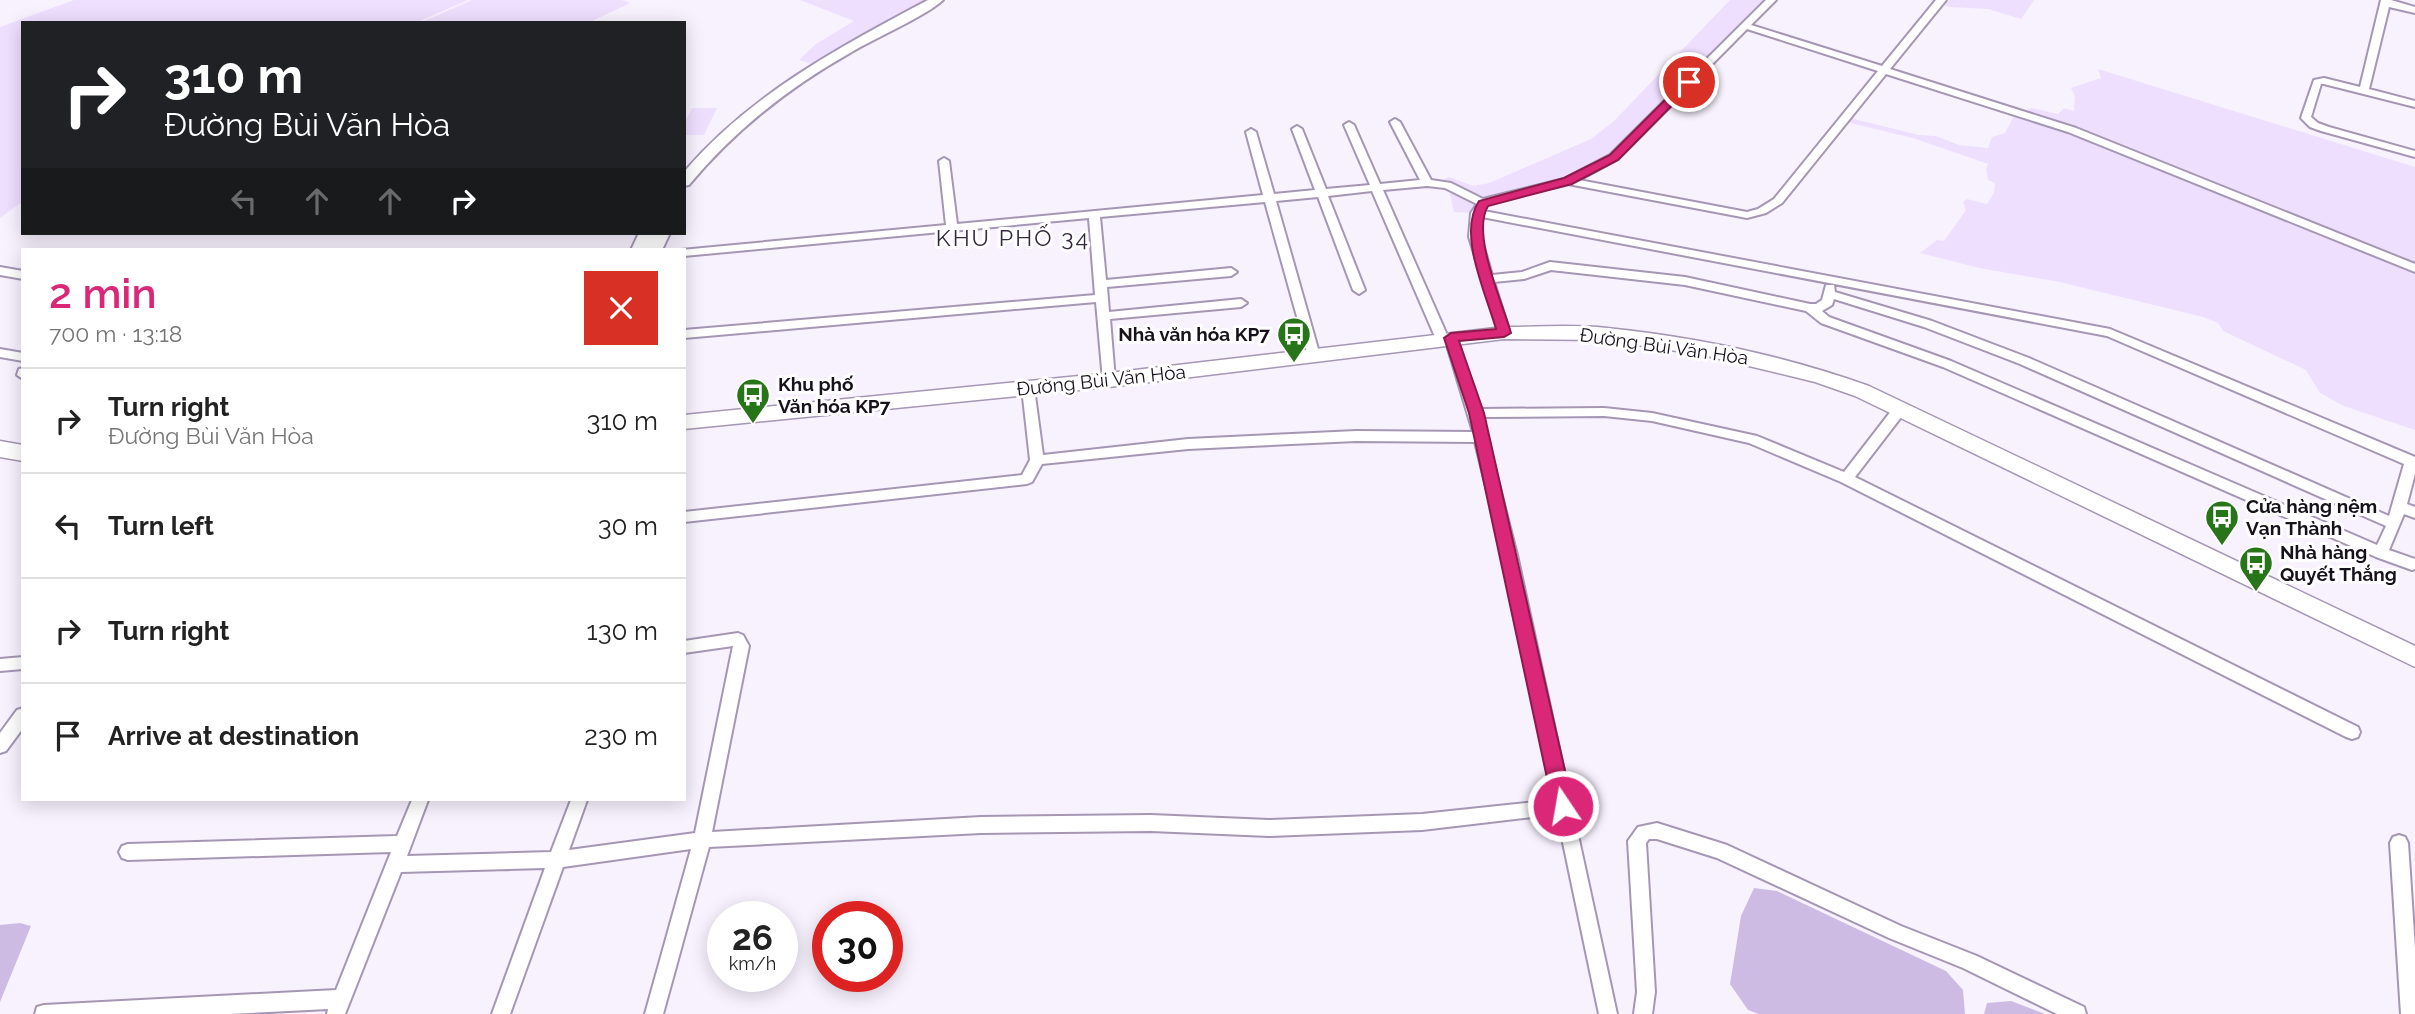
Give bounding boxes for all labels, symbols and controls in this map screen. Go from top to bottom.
text: 310 m [164,47,303,104]
icon: right [49,49,140,140]
pin [1659,52,1719,112]
icon: arrive [1670,63,1708,101]
text: Đường Bùi Văn Hòa [164,106,450,143]
icon: left [225,182,263,220]
icon: ahead [298,182,336,220]
icon: ahead [371,182,409,220]
icon: right [444,182,482,220]
district label: KHU PHỐ 34 [936,224,1090,251]
text: 2 min [49,269,157,318]
button: close [584,271,658,345]
bus stop icon: Nhà văn hóa KP7 [1275,315,1313,364]
text: 700 m · 13:18 [49,320,182,347]
place label: Nhà văn hóa KP7 [1118,323,1270,345]
street label: Đường Bùi Văn Hòa [1578,323,1750,369]
street label: Đường Bùi Văn Hòa [1015,360,1187,400]
place label: Khu phố Văn hóa KP7 [778,373,891,417]
bus stop icon: Khu phố Văn hóa KP7 [734,376,772,425]
text: Turn right [108,392,229,422]
icon: right [49,402,87,440]
text: 310 m [587,406,658,436]
text: Đường Bùi Văn Hòa [108,422,314,449]
place label: Cửa hàng nệm Vạn Thành [2246,495,2377,539]
bus stop icon: Cửa hàng nệm Vạn Thành [2203,498,2241,547]
icon: left [49,507,87,545]
text: Turn left [108,511,214,541]
text: 30 m [598,511,658,541]
place label: Nhà hàng Quyết Thắng [2280,541,2397,585]
bus stop icon: Nhà hàng Quyết Thắng [2237,544,2275,593]
icon: right [49,612,87,650]
text: Turn right [108,616,229,646]
text: 130 m [587,616,658,646]
icon: arrive [49,717,87,755]
text: Arrive at destination [108,721,359,751]
text: 230 m [584,721,658,751]
position arrow [1526,769,1600,843]
speed limit sign: 30 [812,901,903,992]
text: 26 [732,917,773,958]
text: km/h [729,953,776,974]

